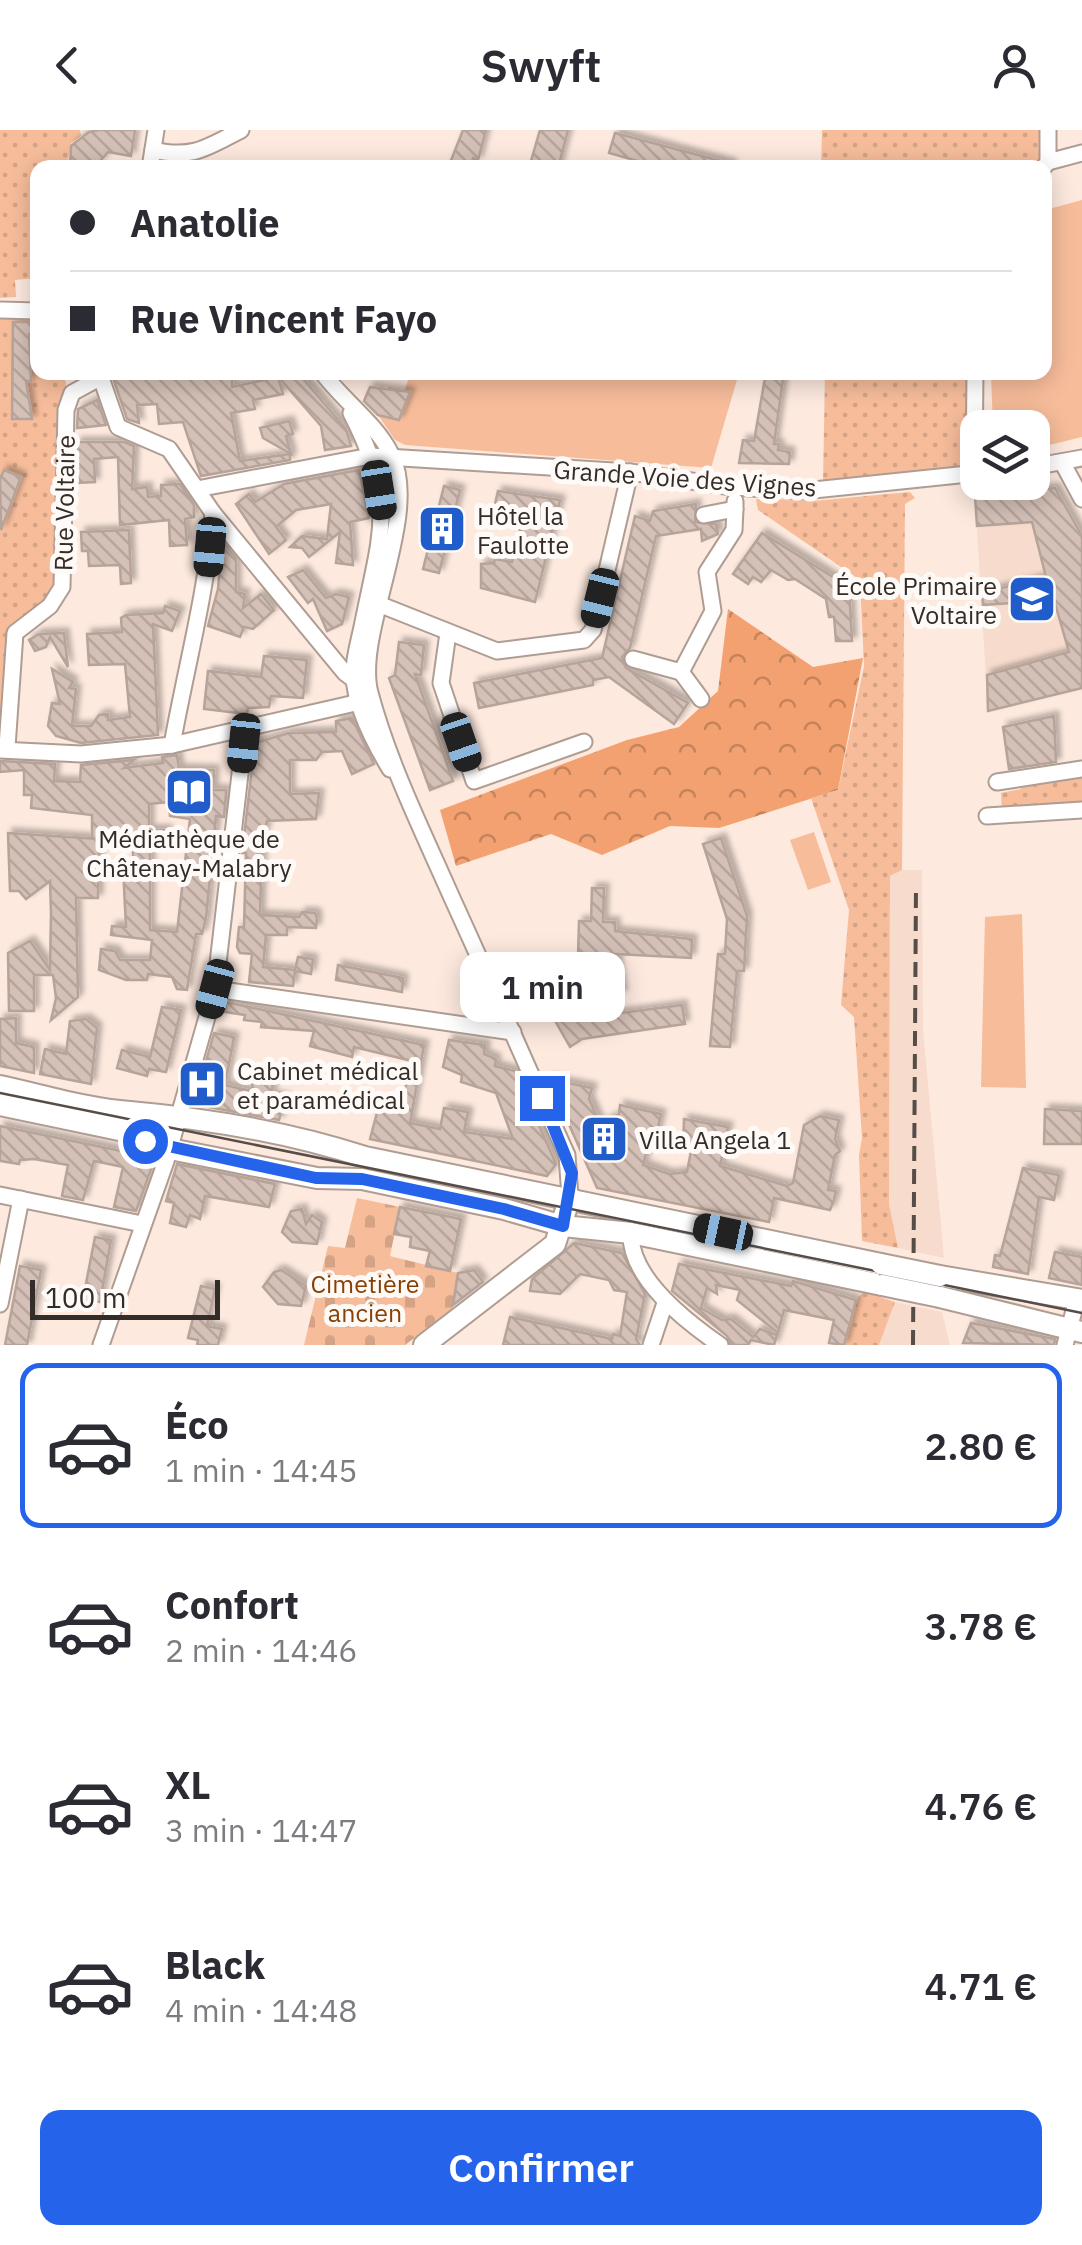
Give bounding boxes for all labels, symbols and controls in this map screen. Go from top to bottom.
text: Swyft [481,36,601,94]
icon: back [40,38,95,93]
icon: person [987,38,1042,93]
text: Anatolie [130,198,280,247]
text: Rue Vincent Fayo [130,294,437,343]
map controls [960,410,1050,500]
button: layers [960,410,1050,500]
street label: Rue Voltaire [46,435,82,571]
street label: Grande Voie des Vignes [552,452,818,504]
car [359,458,399,522]
place label: Hôtel la Faulotte [477,499,569,561]
building icon: Hôtel la Faulotte [416,503,468,555]
car [192,516,228,578]
car [578,565,622,631]
place label: École Primaire Voltaire [835,569,997,631]
school or university icon: École Primaire Voltaire [1006,573,1058,625]
car [437,709,485,775]
car [226,712,262,774]
library icon: Médiathèque de Châtenay-Malabry [163,766,215,818]
place label: Médiathèque de Châtenay-Malabry [86,822,292,884]
callout: 1 min [460,953,624,1023]
car [193,956,237,1022]
text: 1 min [501,966,584,1008]
place label: Cabinet médical et paramédical [237,1054,418,1116]
hospital icon: Cabinet médical et paramédical [176,1058,228,1110]
route end [520,1076,565,1121]
building icon: Villa Angela 1 [578,1113,630,1165]
route start [123,1119,168,1164]
place label: Villa Angela 1 [639,1123,791,1156]
car [691,1211,755,1253]
park label: Cimetière ancien [311,1267,419,1329]
scale bar [30,1275,220,1320]
text: 100 m [45,1279,126,1316]
text: Éco [165,1400,229,1449]
icon: car [45,1401,135,1491]
text: 2.80 € [924,1421,1037,1470]
text: 1 min · 14:45 [165,1449,358,1491]
text: Confort [165,1580,299,1629]
icon: car [45,1581,135,1671]
text: 3.78 € [924,1601,1037,1650]
text: 2 min · 14:46 [165,1629,358,1671]
text: XL [165,1760,211,1809]
icon: car [45,1761,135,1851]
text: 4.76 € [924,1781,1037,1830]
text: 3 min · 14:47 [165,1809,358,1851]
text: Black [165,1940,265,1989]
icon: car [45,1941,135,2031]
text: 4.71 € [924,1961,1037,2010]
text: 4 min · 14:48 [165,1989,358,2031]
button: Confirmer [40,2110,1042,2225]

